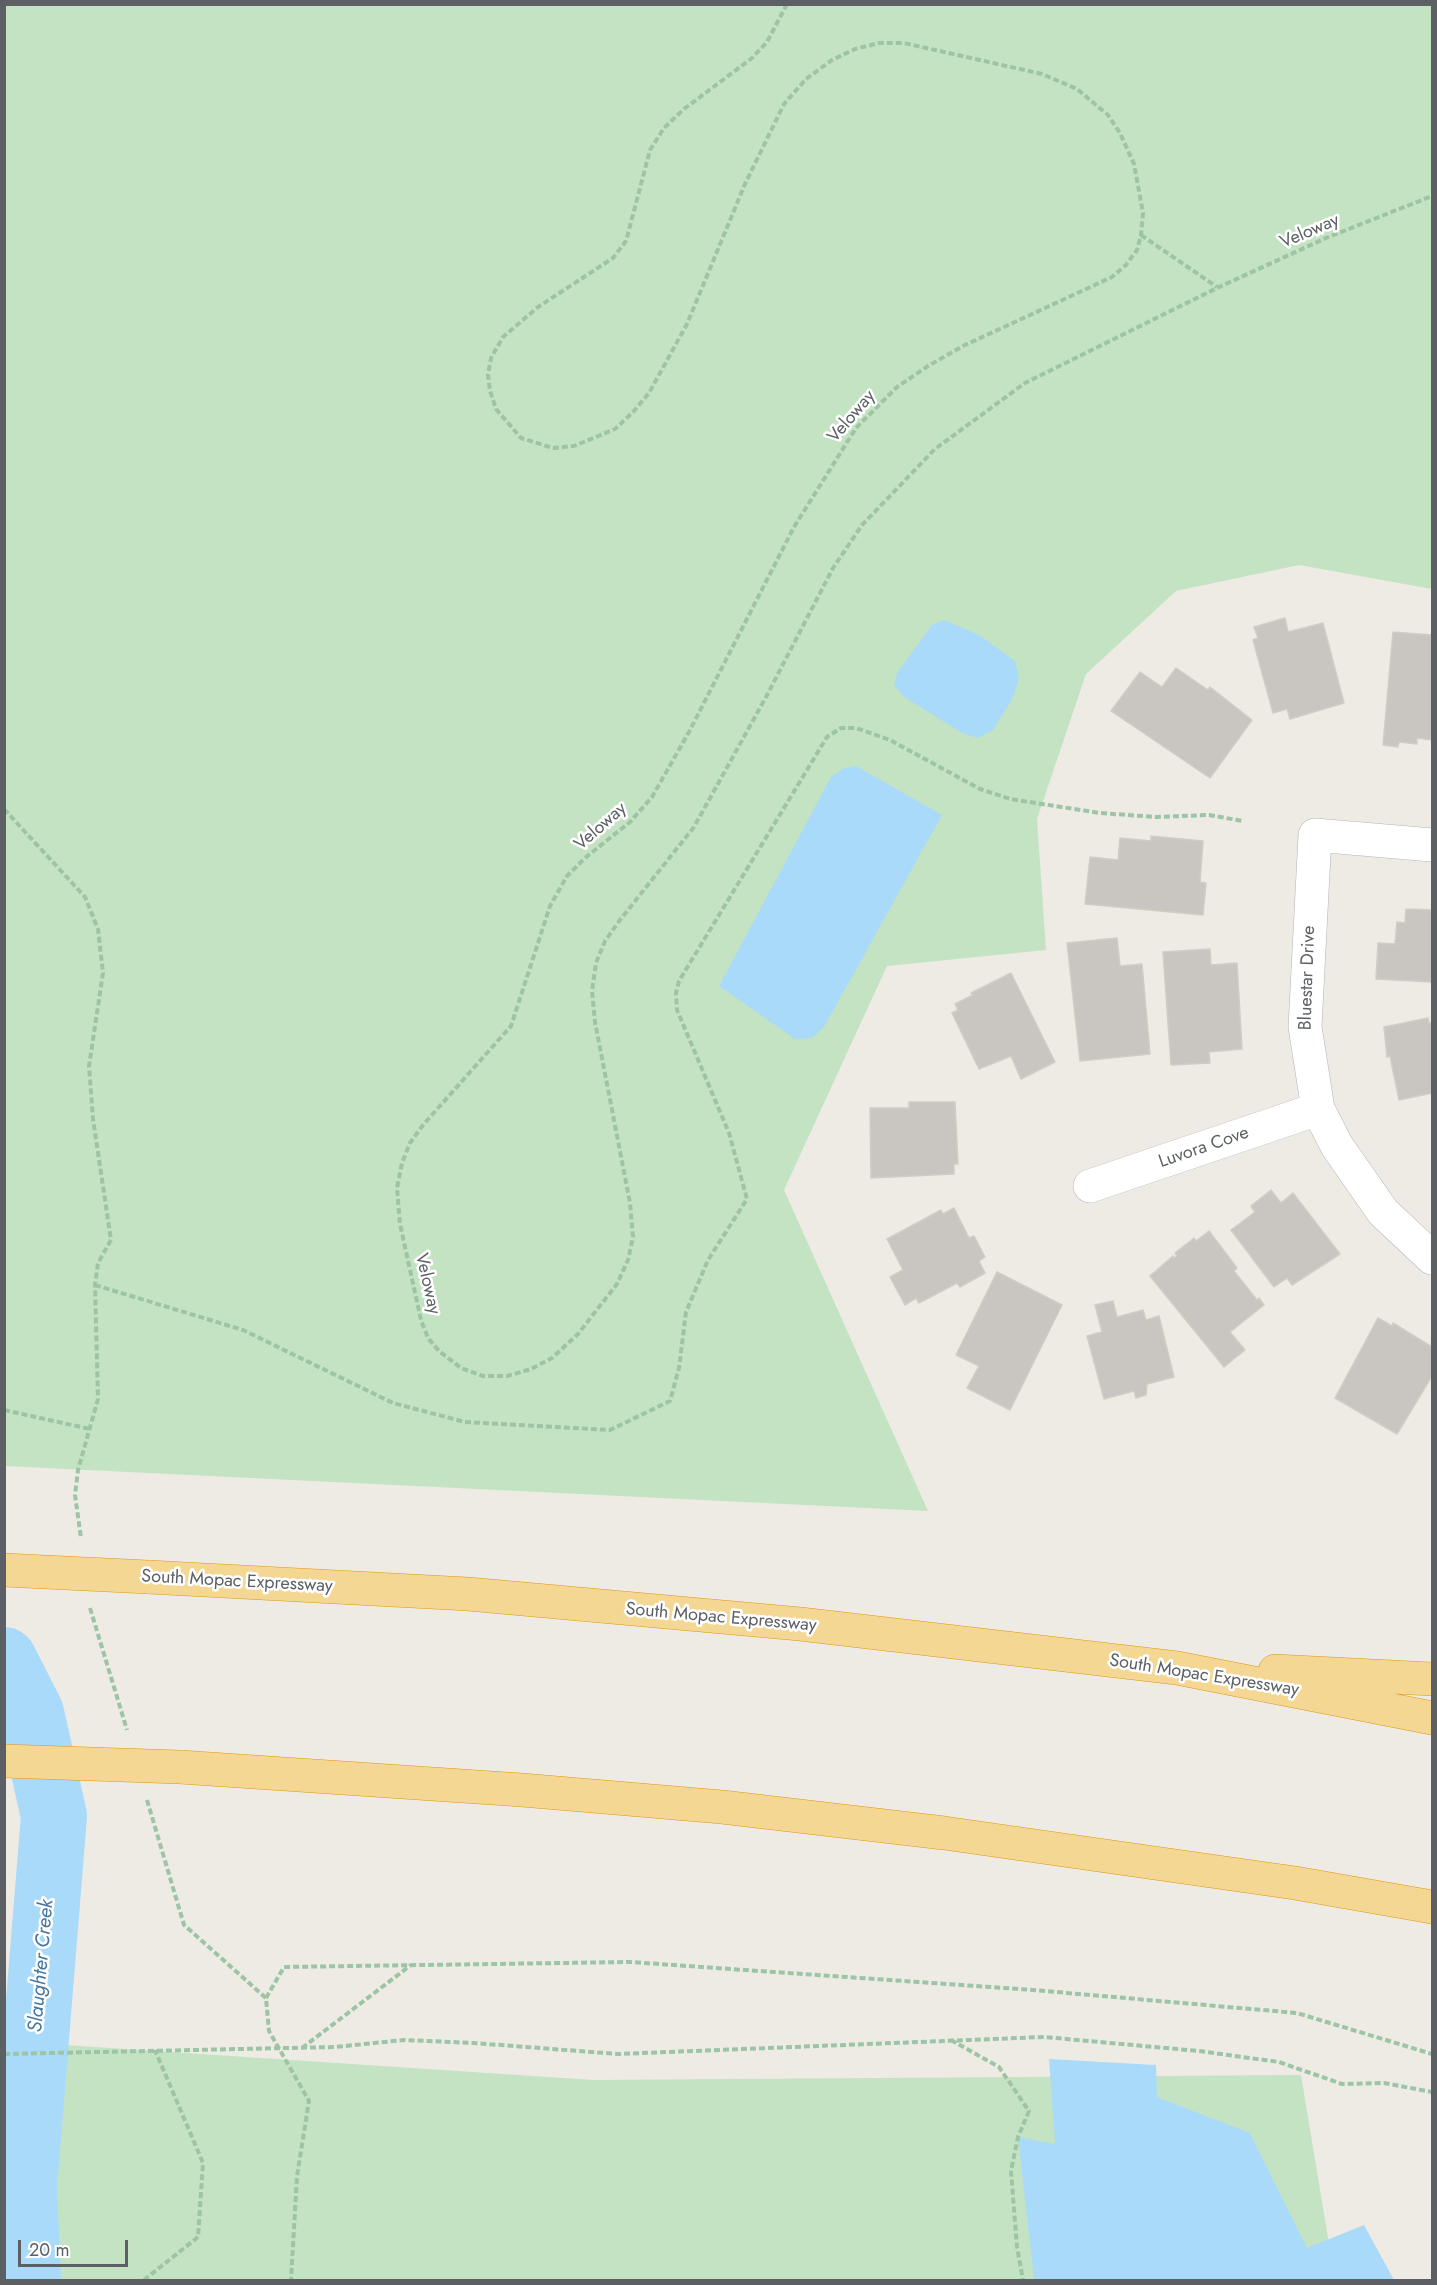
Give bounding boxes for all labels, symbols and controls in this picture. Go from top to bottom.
street label: Veloway [1277,210,1343,254]
street label: Veloway [823,386,881,448]
street label: Veloway [570,798,632,856]
street label: Bluestar Drive [1295,925,1321,1031]
street label: Luvora Cove [1156,1123,1252,1173]
street label: Veloway [409,1251,445,1317]
street label: South Mopac Expressway [141,1566,333,1598]
street label: South Mopac Expressway [625,1599,817,1637]
street label: South Mopac Expressway [1108,1650,1300,1702]
water label: Slaughter Creek [24,1899,60,2033]
scale bar [21,2228,130,2266]
text: 20 m [29,2237,69,2263]

